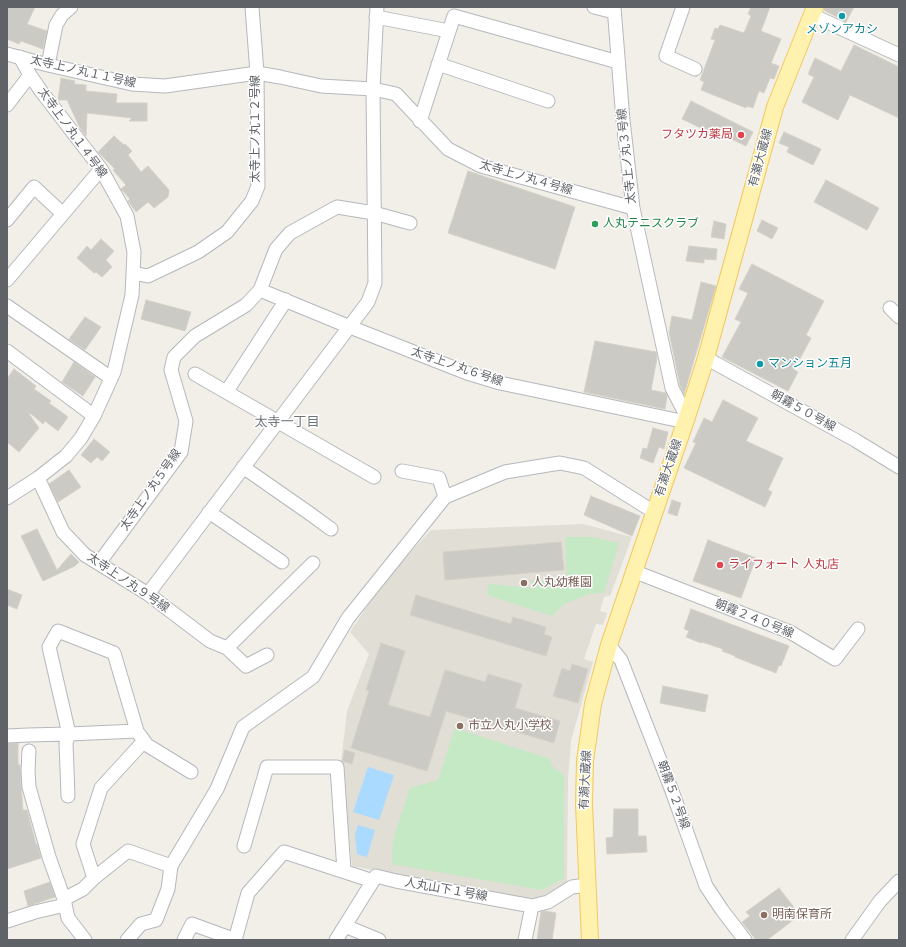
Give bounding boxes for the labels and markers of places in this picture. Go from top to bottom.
marker: メゾンアカシ [837,11,847,21]
place label: メゾンアカシ [806,23,878,37]
place label: フタツカ薬局 [661,128,733,142]
marker: フタツカ薬局 [736,130,746,140]
place label: 人丸テニスクラブ [603,217,699,231]
marker: 人丸テニスクラブ [590,219,600,229]
place label: マンション五月 [768,357,852,371]
marker: マンション五月 [755,359,765,369]
place label: ライフォート 人丸店 [728,558,839,572]
marker: ライフォート 人丸店 [715,560,725,570]
place label: 人丸幼稚園 [532,576,592,590]
marker: 人丸幼稚園 [519,578,529,588]
place label: 市立人丸小学校 [468,719,552,733]
marker: 市立人丸小学校 [455,721,465,731]
place label: 明南保育所 [772,908,832,922]
marker: 明南保育所 [759,910,769,920]

